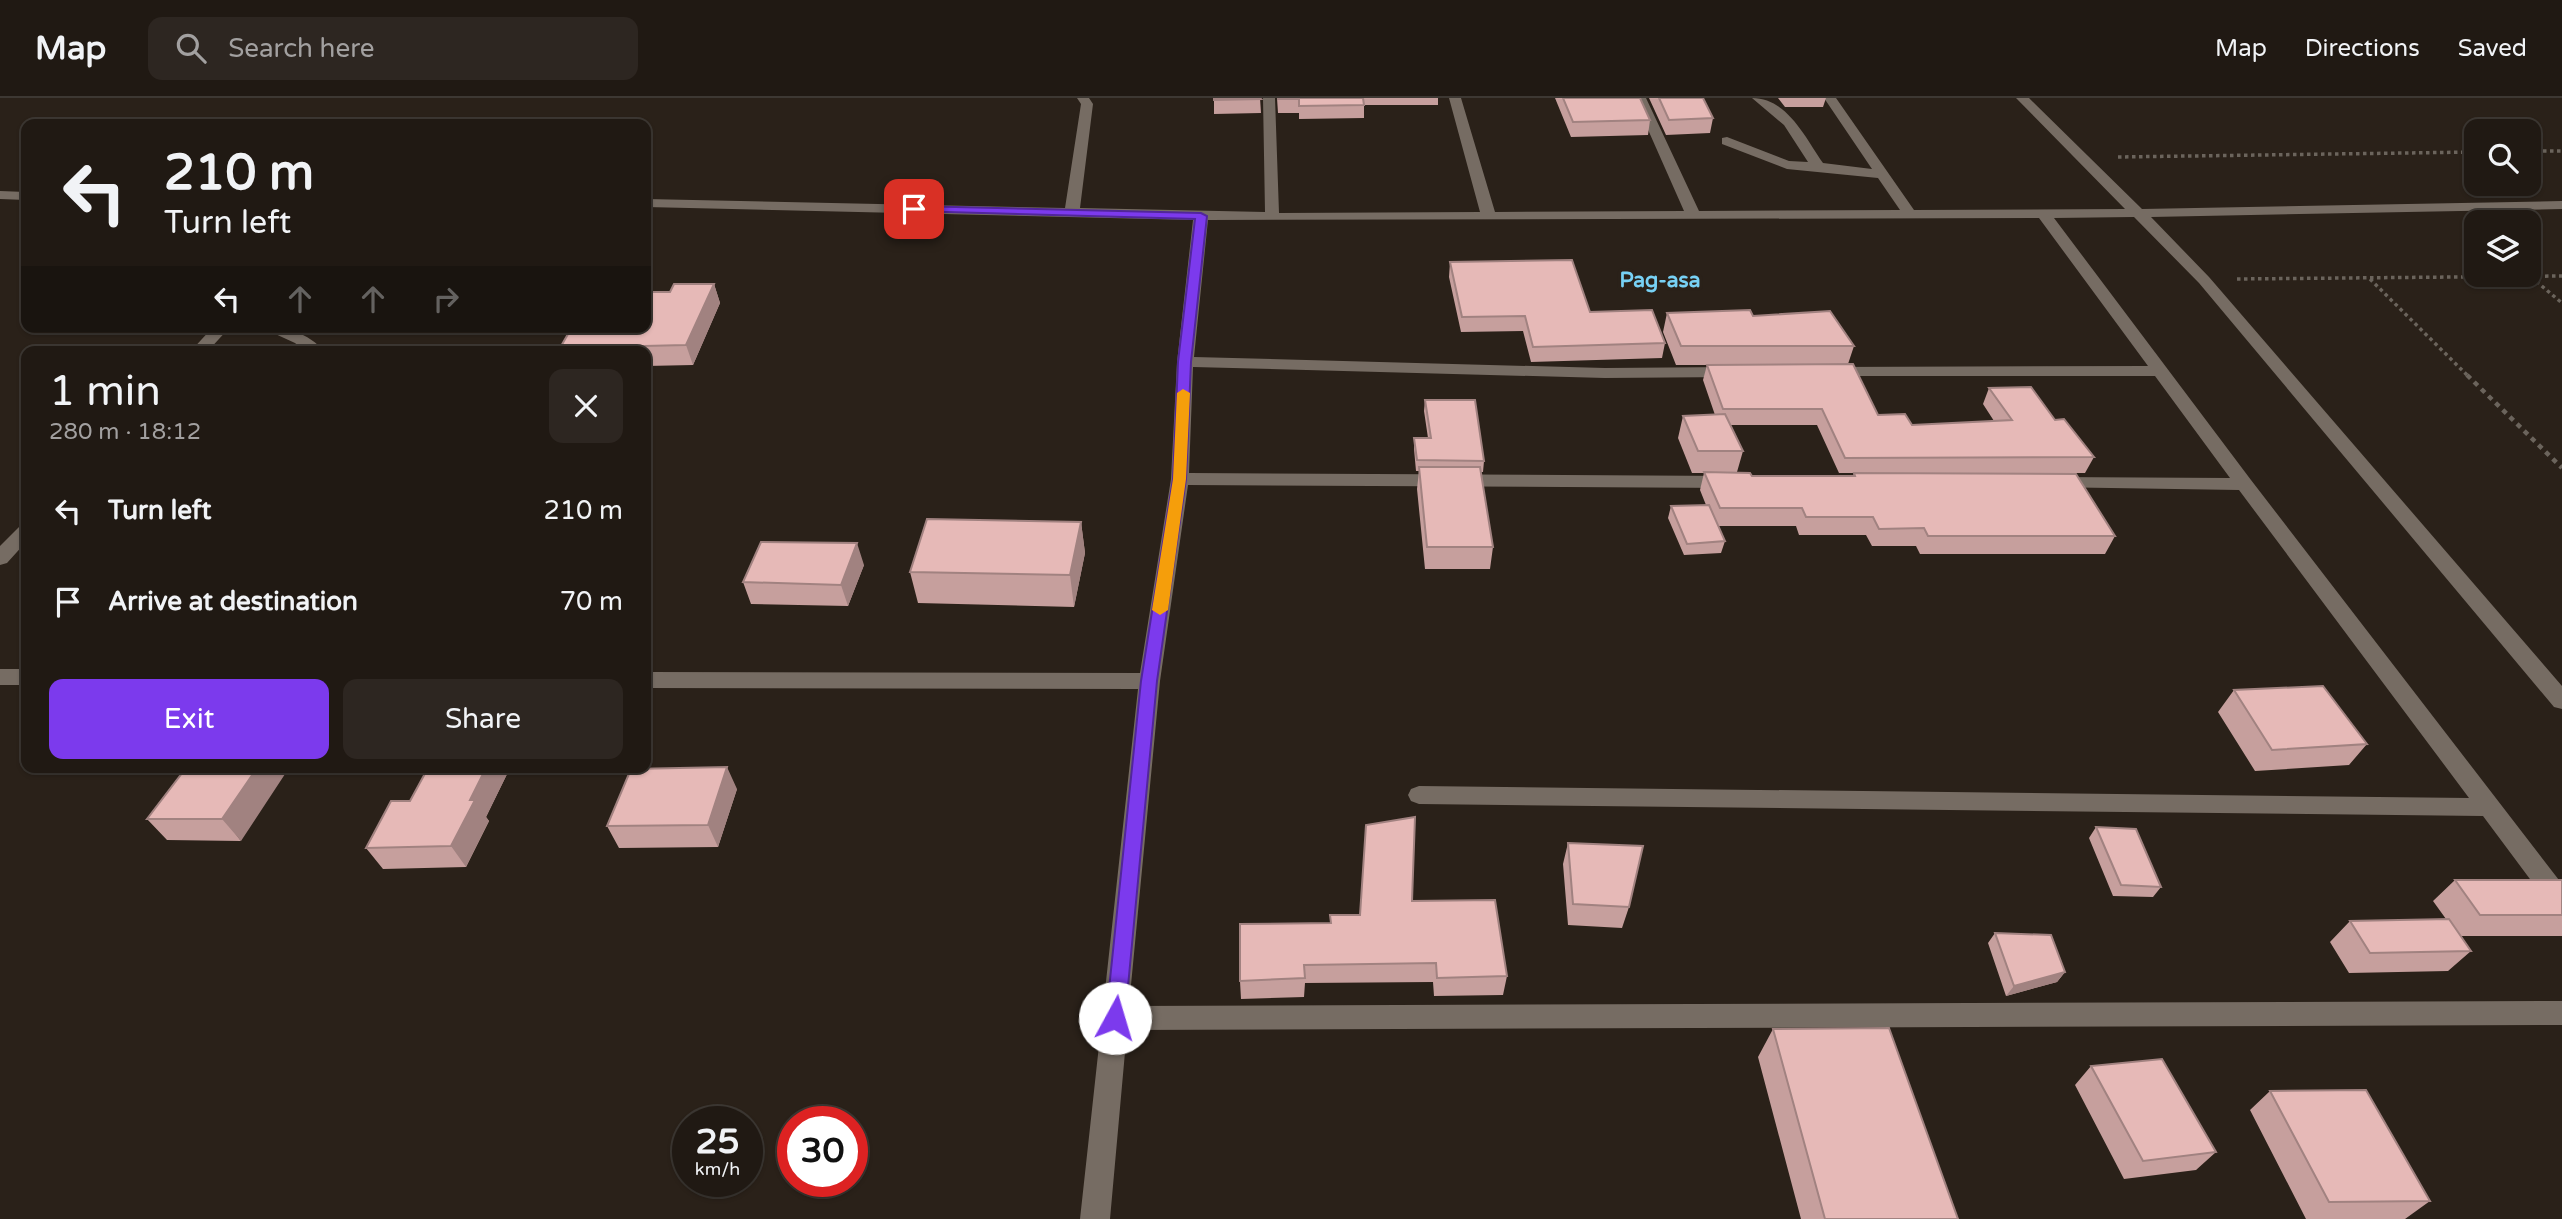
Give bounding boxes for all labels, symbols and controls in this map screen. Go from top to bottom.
search box [148,17,638,80]
text: Map [35,29,106,68]
icon: search [172,29,210,67]
text: Search here [228,33,374,64]
text: Map [2215,34,2267,63]
text: Directions [2305,34,2420,63]
text: Saved [2458,34,2527,63]
map controls [2464,119,2541,287]
button: search [2464,119,2541,196]
text: 210 m [164,144,314,203]
icon: left [49,147,140,238]
pin [884,179,944,239]
icon: arrive [895,190,933,228]
text: Turn left [164,204,291,242]
button: layers [2464,210,2541,287]
district label: Pag-asa [1620,268,1700,293]
icon: left [208,280,246,318]
icon: ahead [281,280,319,318]
icon: ahead [354,280,392,318]
icon: right [427,280,465,318]
text: 1 min [49,366,161,417]
button: close [549,369,623,443]
text: 280 m · 18:12 [49,418,201,446]
icon: left [49,492,87,530]
text: Turn left [108,495,211,526]
text: 210 m [543,495,623,526]
icon: arrive [49,583,87,621]
text: Arrive at destination [108,586,358,617]
text: 70 m [560,586,623,617]
button: Exit [49,679,329,759]
button: Share [343,679,623,759]
position arrow [1078,981,1152,1055]
speed limit sign: 30 [777,1106,868,1197]
text: 25 [696,1121,739,1163]
text: km/h [695,1158,740,1180]

